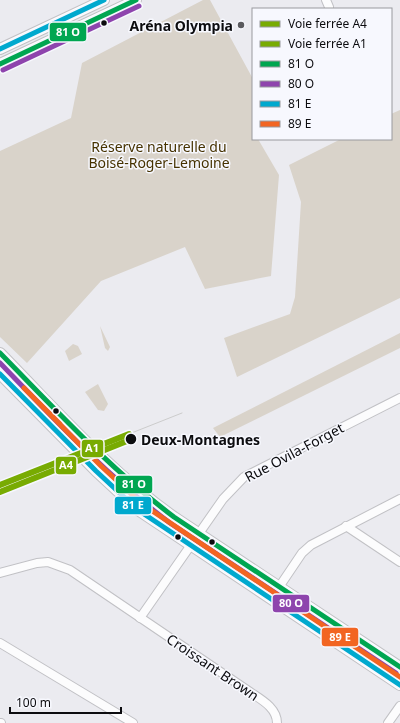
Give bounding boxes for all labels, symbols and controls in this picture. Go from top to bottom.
legend [252,8,392,140]
text: Voie ferrée A4 [288,15,367,32]
place label: Aréna Olympia [130,16,233,35]
unlabelled marker [99,18,109,28]
marker: Aréna Olympia [236,20,246,30]
line badge: 81 O [49,22,87,42]
text: 81 O [56,24,80,39]
text: Voie ferrée A1 [288,35,367,52]
text: 81 O [288,55,314,72]
text: 80 O [288,75,314,92]
text: 81 E [288,95,312,112]
text: 89 E [288,115,312,132]
park label: Réserve naturelle du Boisé-Roger-Lemoine [88,137,230,172]
unlabelled marker [51,406,61,416]
street label: Rue Ovila-Forget [241,418,347,486]
place label: Deux-Montagnes [141,430,260,449]
marker: Deux-Montagnes [124,432,138,446]
line badge: A1 [81,439,104,458]
text: A1 [85,440,99,455]
line badge: A4 [55,456,77,475]
text: A4 [59,457,74,472]
line badge: 81 O [115,475,153,494]
text: 81 O [122,476,146,491]
line badge: 81 E [114,496,152,515]
text: 81 E [122,497,144,512]
unlabelled marker [173,532,183,542]
unlabelled marker [207,537,217,547]
line badge: 80 O [272,594,310,613]
text: 80 O [279,595,303,610]
line badge: 89 E [321,627,359,647]
street label: Croissant Brown [163,629,263,705]
text: 89 E [329,629,351,644]
scale bar [10,689,121,715]
text: 100 m [16,694,51,711]

